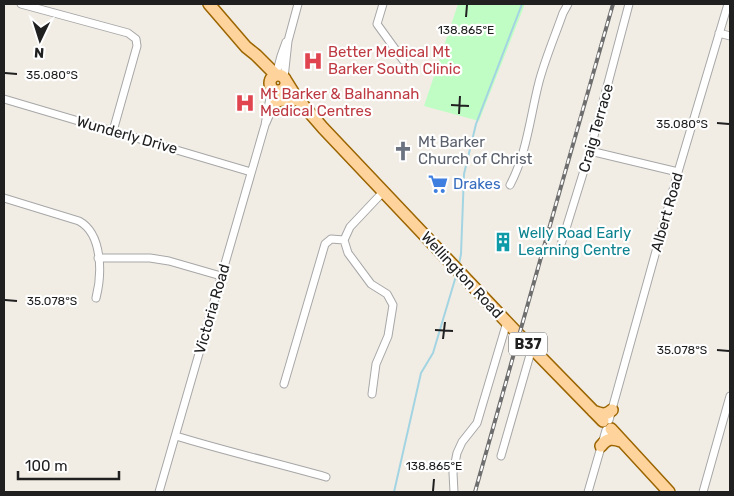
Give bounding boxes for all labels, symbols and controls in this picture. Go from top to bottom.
north arrow [15,15,65,65]
text: 138.865°E [438,23,494,37]
place label: Better Medical Mt Barker South Clinic [328,43,461,78]
text: N [34,44,45,61]
hospital icon: Better Medical Mt Barker South Clinic [302,50,324,72]
text: 35.080°S [26,68,78,82]
street label: Craig Terrace [575,81,617,175]
place label: Mt Barker & Balhannah Medical Centres [260,85,419,120]
hospital icon: Mt Barker & Balhannah Medical Centres [234,92,256,114]
street label: Wunderly Drive [74,112,180,158]
text: 35.080°S [656,117,708,131]
place label: Mt Barker Church of Christ [418,133,533,168]
church icon: Mt Barker Church of Christ [392,140,414,162]
street label: Albert Road [647,170,687,254]
supermarket icon: Drakes [427,173,449,195]
place label: Drakes [453,175,501,193]
place label: Welly Road Early Learning Centre [518,224,631,259]
street label: Wellington Road [417,228,507,322]
building icon: Welly Road Early Learning Centre [492,231,514,253]
street label: Victoria Road [191,262,233,356]
text: 35.078°S [27,294,77,308]
road number: B37 [509,332,547,356]
text: 35.078°S [657,343,707,357]
scale bar [18,448,119,480]
text: 100 m [25,457,67,475]
text: 138.865°E [406,459,462,473]

